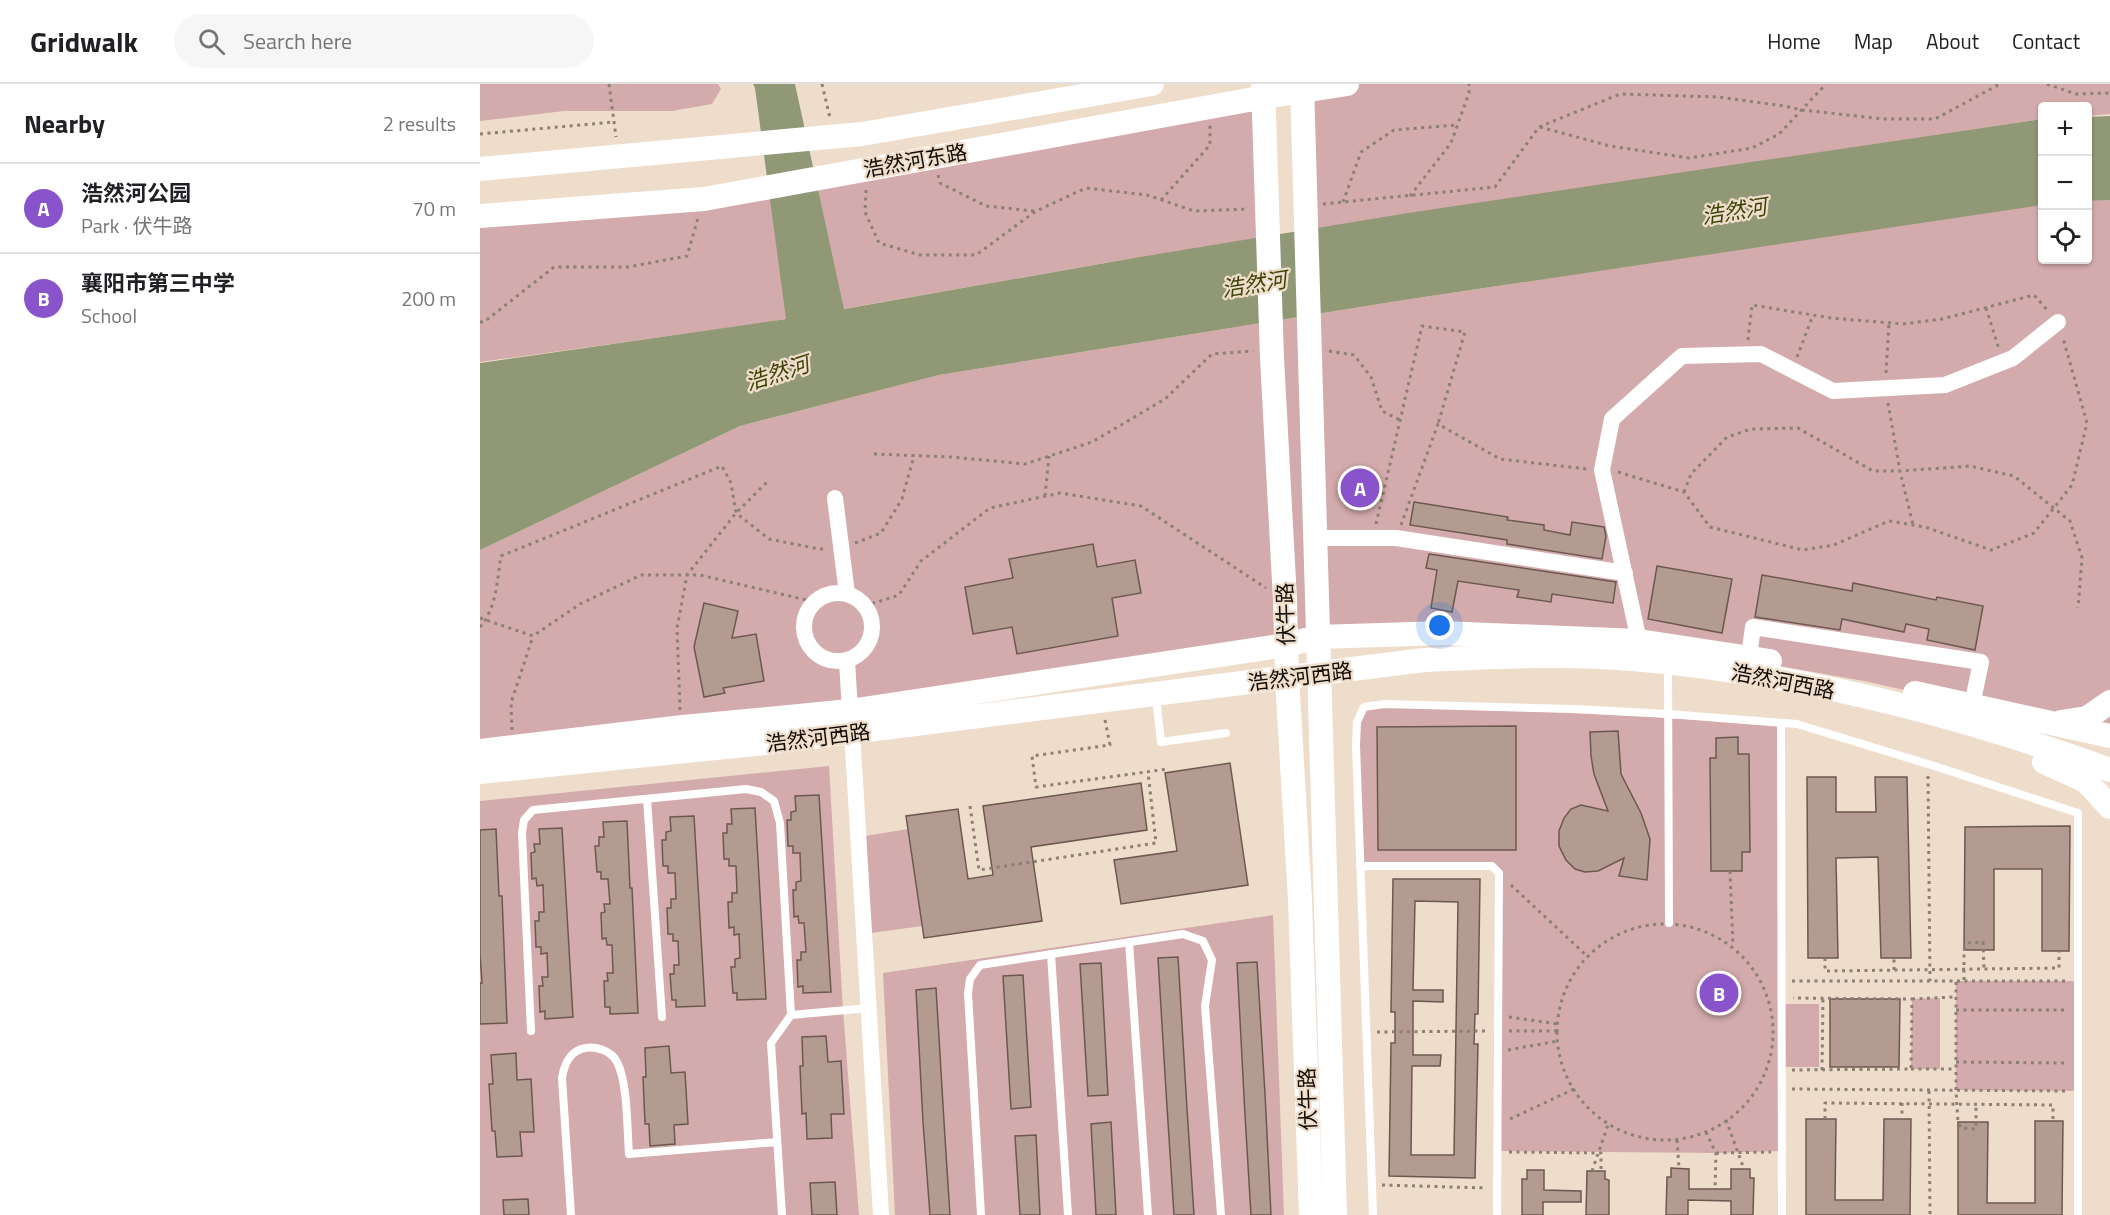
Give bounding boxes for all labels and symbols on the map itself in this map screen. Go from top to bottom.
street label: 浩然河东路 [861,135,969,185]
water label: 浩然河 [1699,188,1773,233]
water label: 浩然河 [1219,261,1293,306]
water label: 浩然河 [740,345,817,399]
pin: A [1340,466,1380,510]
street label: 伏牛路 [1268,582,1302,646]
your location [1425,611,1454,640]
street label: 浩然河西路 [1246,654,1354,698]
street label: 浩然河西路 [1728,655,1838,707]
street label: 浩然河西路 [764,715,872,759]
pin: B [1700,970,1738,1016]
street label: 伏牛路 [1290,1067,1324,1131]

